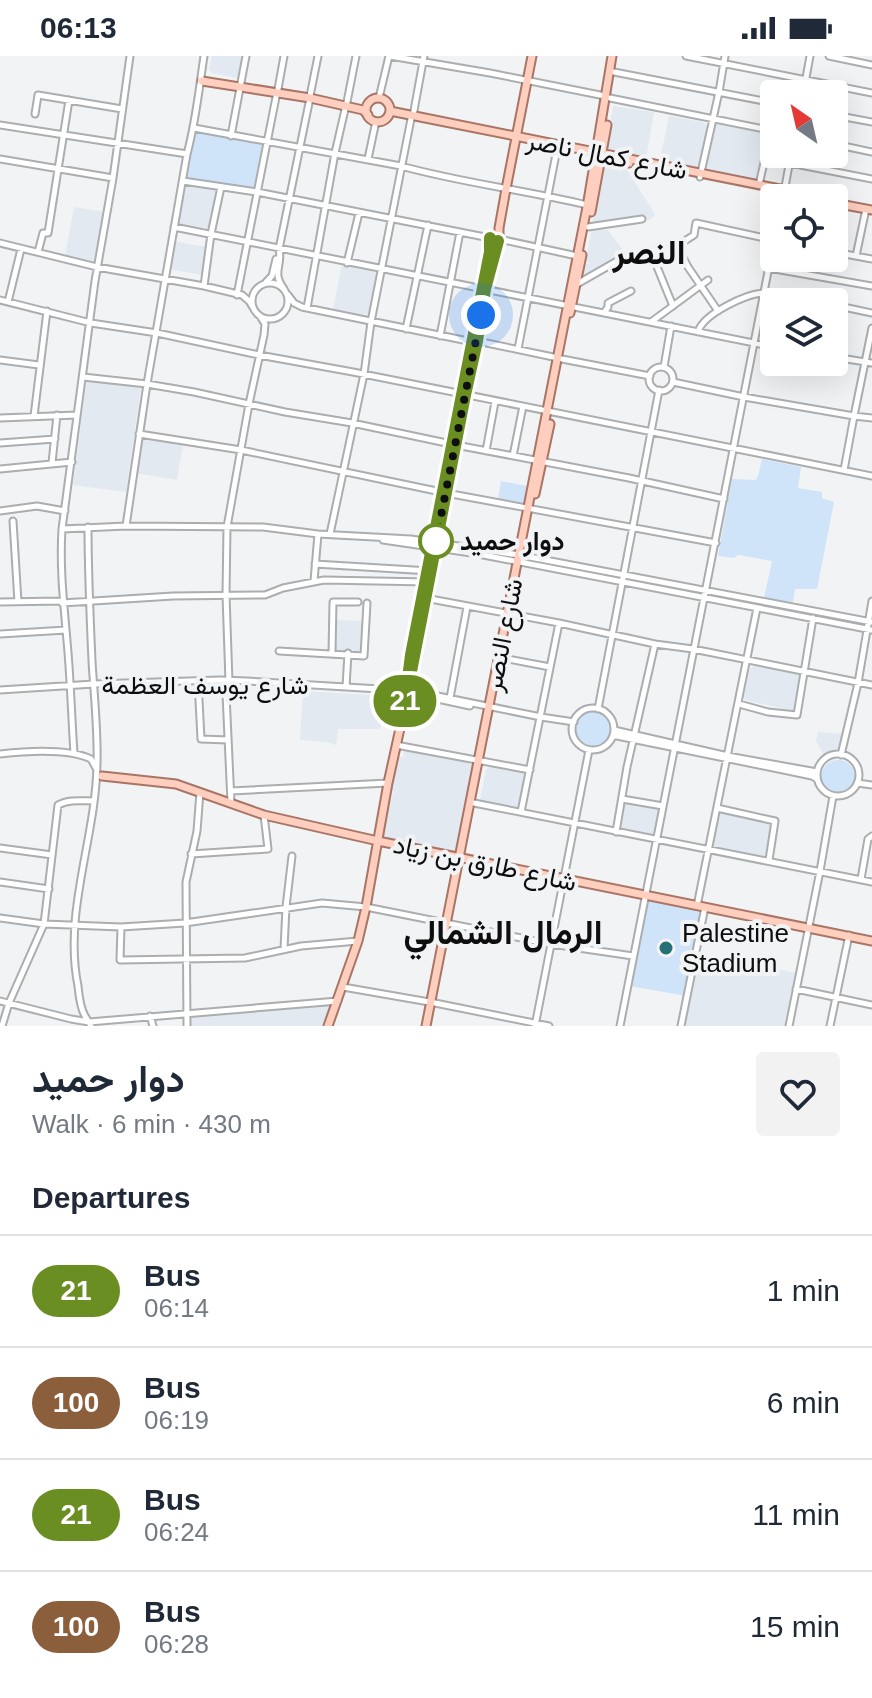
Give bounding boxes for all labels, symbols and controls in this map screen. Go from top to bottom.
text: 06:13 [40,11,117,44]
north arrow [760,80,848,168]
map controls [760,80,848,376]
street label: شارع كمال ناصر [523,125,690,188]
button: locate [760,184,848,272]
district label: النصر [611,233,686,274]
button: layers [760,288,848,376]
your location [461,295,501,335]
marker: دوار حميد [419,524,453,558]
place label: دوار حميد [460,526,565,557]
street label: شارع النصر [477,576,532,695]
street label: شارع يوسف العظمة [102,670,308,703]
line badge: 21 [369,675,441,727]
text: 21 [389,685,421,716]
street label: شارع طارق بن زياد [390,829,579,900]
district label: الرمال الشمالي [404,913,602,960]
place label: Palestine Stadium [682,918,789,978]
marker: Palestine Stadium [657,939,675,957]
button: heart [756,1052,840,1136]
text: دوار حميد [32,1058,185,1100]
text: Walk · 6 min · 430 m [32,1109,271,1139]
text: Departures [32,1181,190,1214]
text: Bus [144,1259,201,1292]
text: 1 min [767,1274,840,1307]
text: 21 [60,1275,92,1306]
text: 06:14 [144,1293,209,1323]
text: Bus [144,1371,201,1404]
text: 6 min [767,1386,840,1419]
text: 100 [53,1387,99,1418]
text: 06:19 [144,1405,209,1435]
text: Bus [144,1483,201,1516]
text: 11 min [752,1498,840,1531]
text: 21 [60,1499,92,1530]
text: 06:24 [144,1517,209,1547]
text: Bus [144,1595,201,1628]
text: 15 min [750,1610,840,1643]
text: 100 [53,1611,99,1642]
text: 06:28 [144,1629,209,1659]

